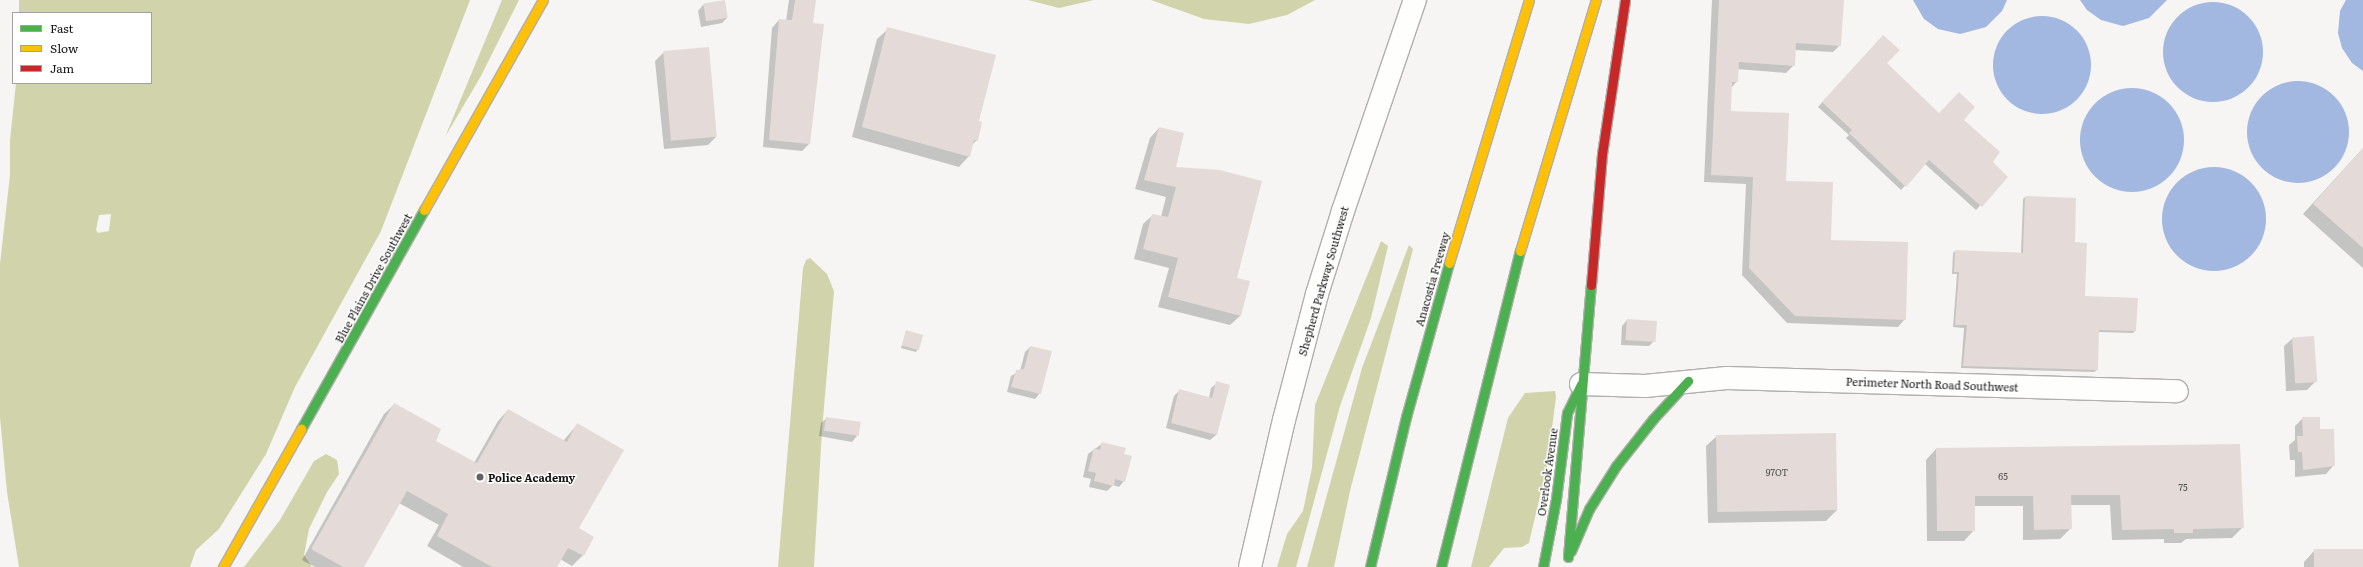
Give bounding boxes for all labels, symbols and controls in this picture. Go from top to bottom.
legend [12,12,152,84]
text: Fast [50,19,73,37]
text: Slow [50,39,78,57]
text: Jam [50,59,74,77]
street label: Shepherd Parkway Southwest [1295,205,1351,357]
street label: Blue Plains Drive Southwest [332,211,414,345]
street label: Anacostia Freeway [1412,230,1452,328]
street label: Perimeter North Road Southwest [1845,374,2019,394]
street label: Overlook Avenue [1534,427,1560,517]
house number: 97OT [1766,467,1788,477]
place label: Police Academy [488,470,575,484]
house number: 65 [1998,471,2008,481]
marker: Police Academy [475,472,485,482]
house number: 75 [2179,482,2187,492]

